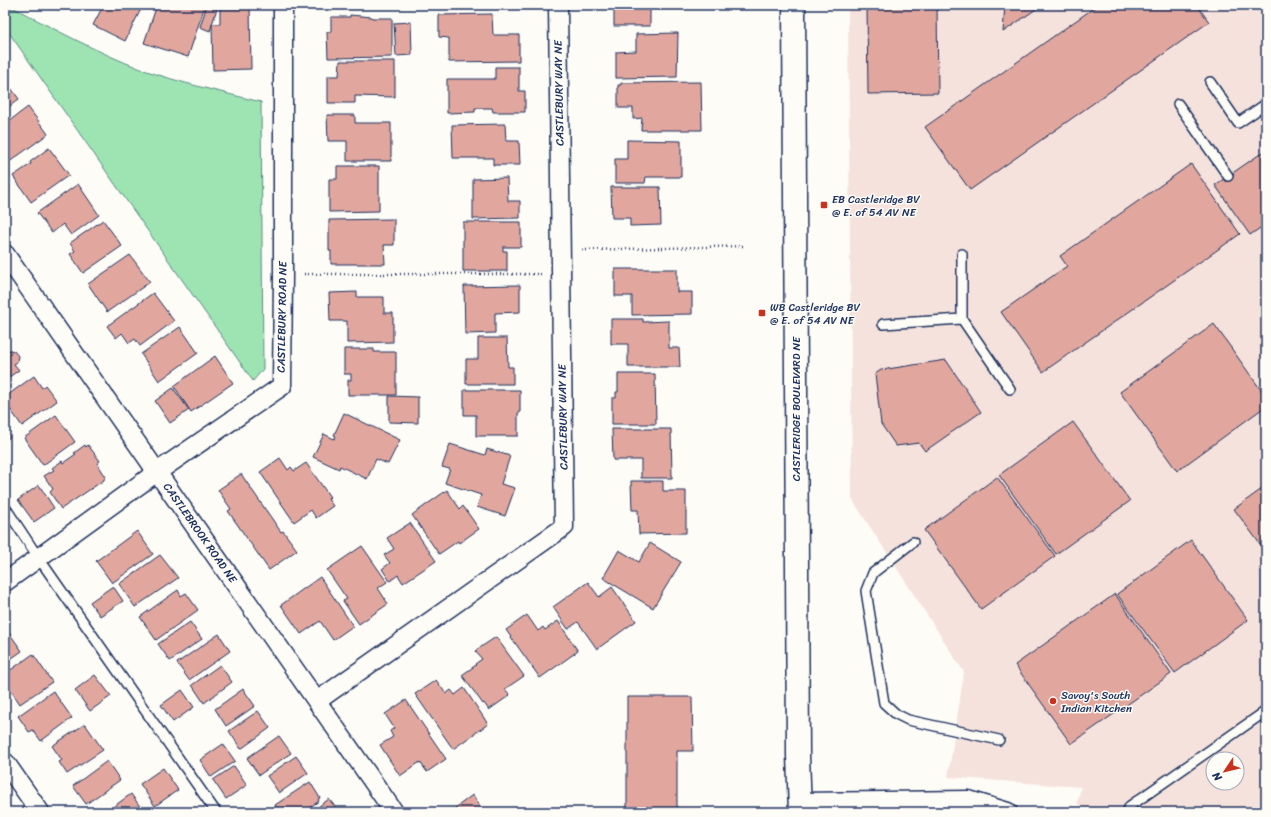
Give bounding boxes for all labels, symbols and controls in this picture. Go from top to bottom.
street label: CASTLEBURY WAY NE [549,39,569,146]
place label: EB Castleridge BV @ E. of 54 AV NE [832,190,920,222]
marker: EB Castleridge BV @ E. of 54 AV NE [819,200,829,210]
street label: CASTLEBURY ROAD NE [272,260,292,373]
place label: WB Castleridge BV @ E. of 54 AV NE [770,298,861,330]
marker: WB Castleridge BV @ E. of 54 AV NE [757,308,767,318]
street label: CASTLERIDGE BOULEVARD NE [787,336,806,481]
street label: CASTLEBURY WAY NE [553,363,573,470]
street label: CASTLEBROOK ROAD NE [158,479,242,588]
place label: Savoy's South Indian Kitchen [1060,686,1132,718]
marker: Savoy's South Indian Kitchen [1048,696,1058,706]
north arrow [1205,751,1245,791]
text: N [1207,768,1228,786]

